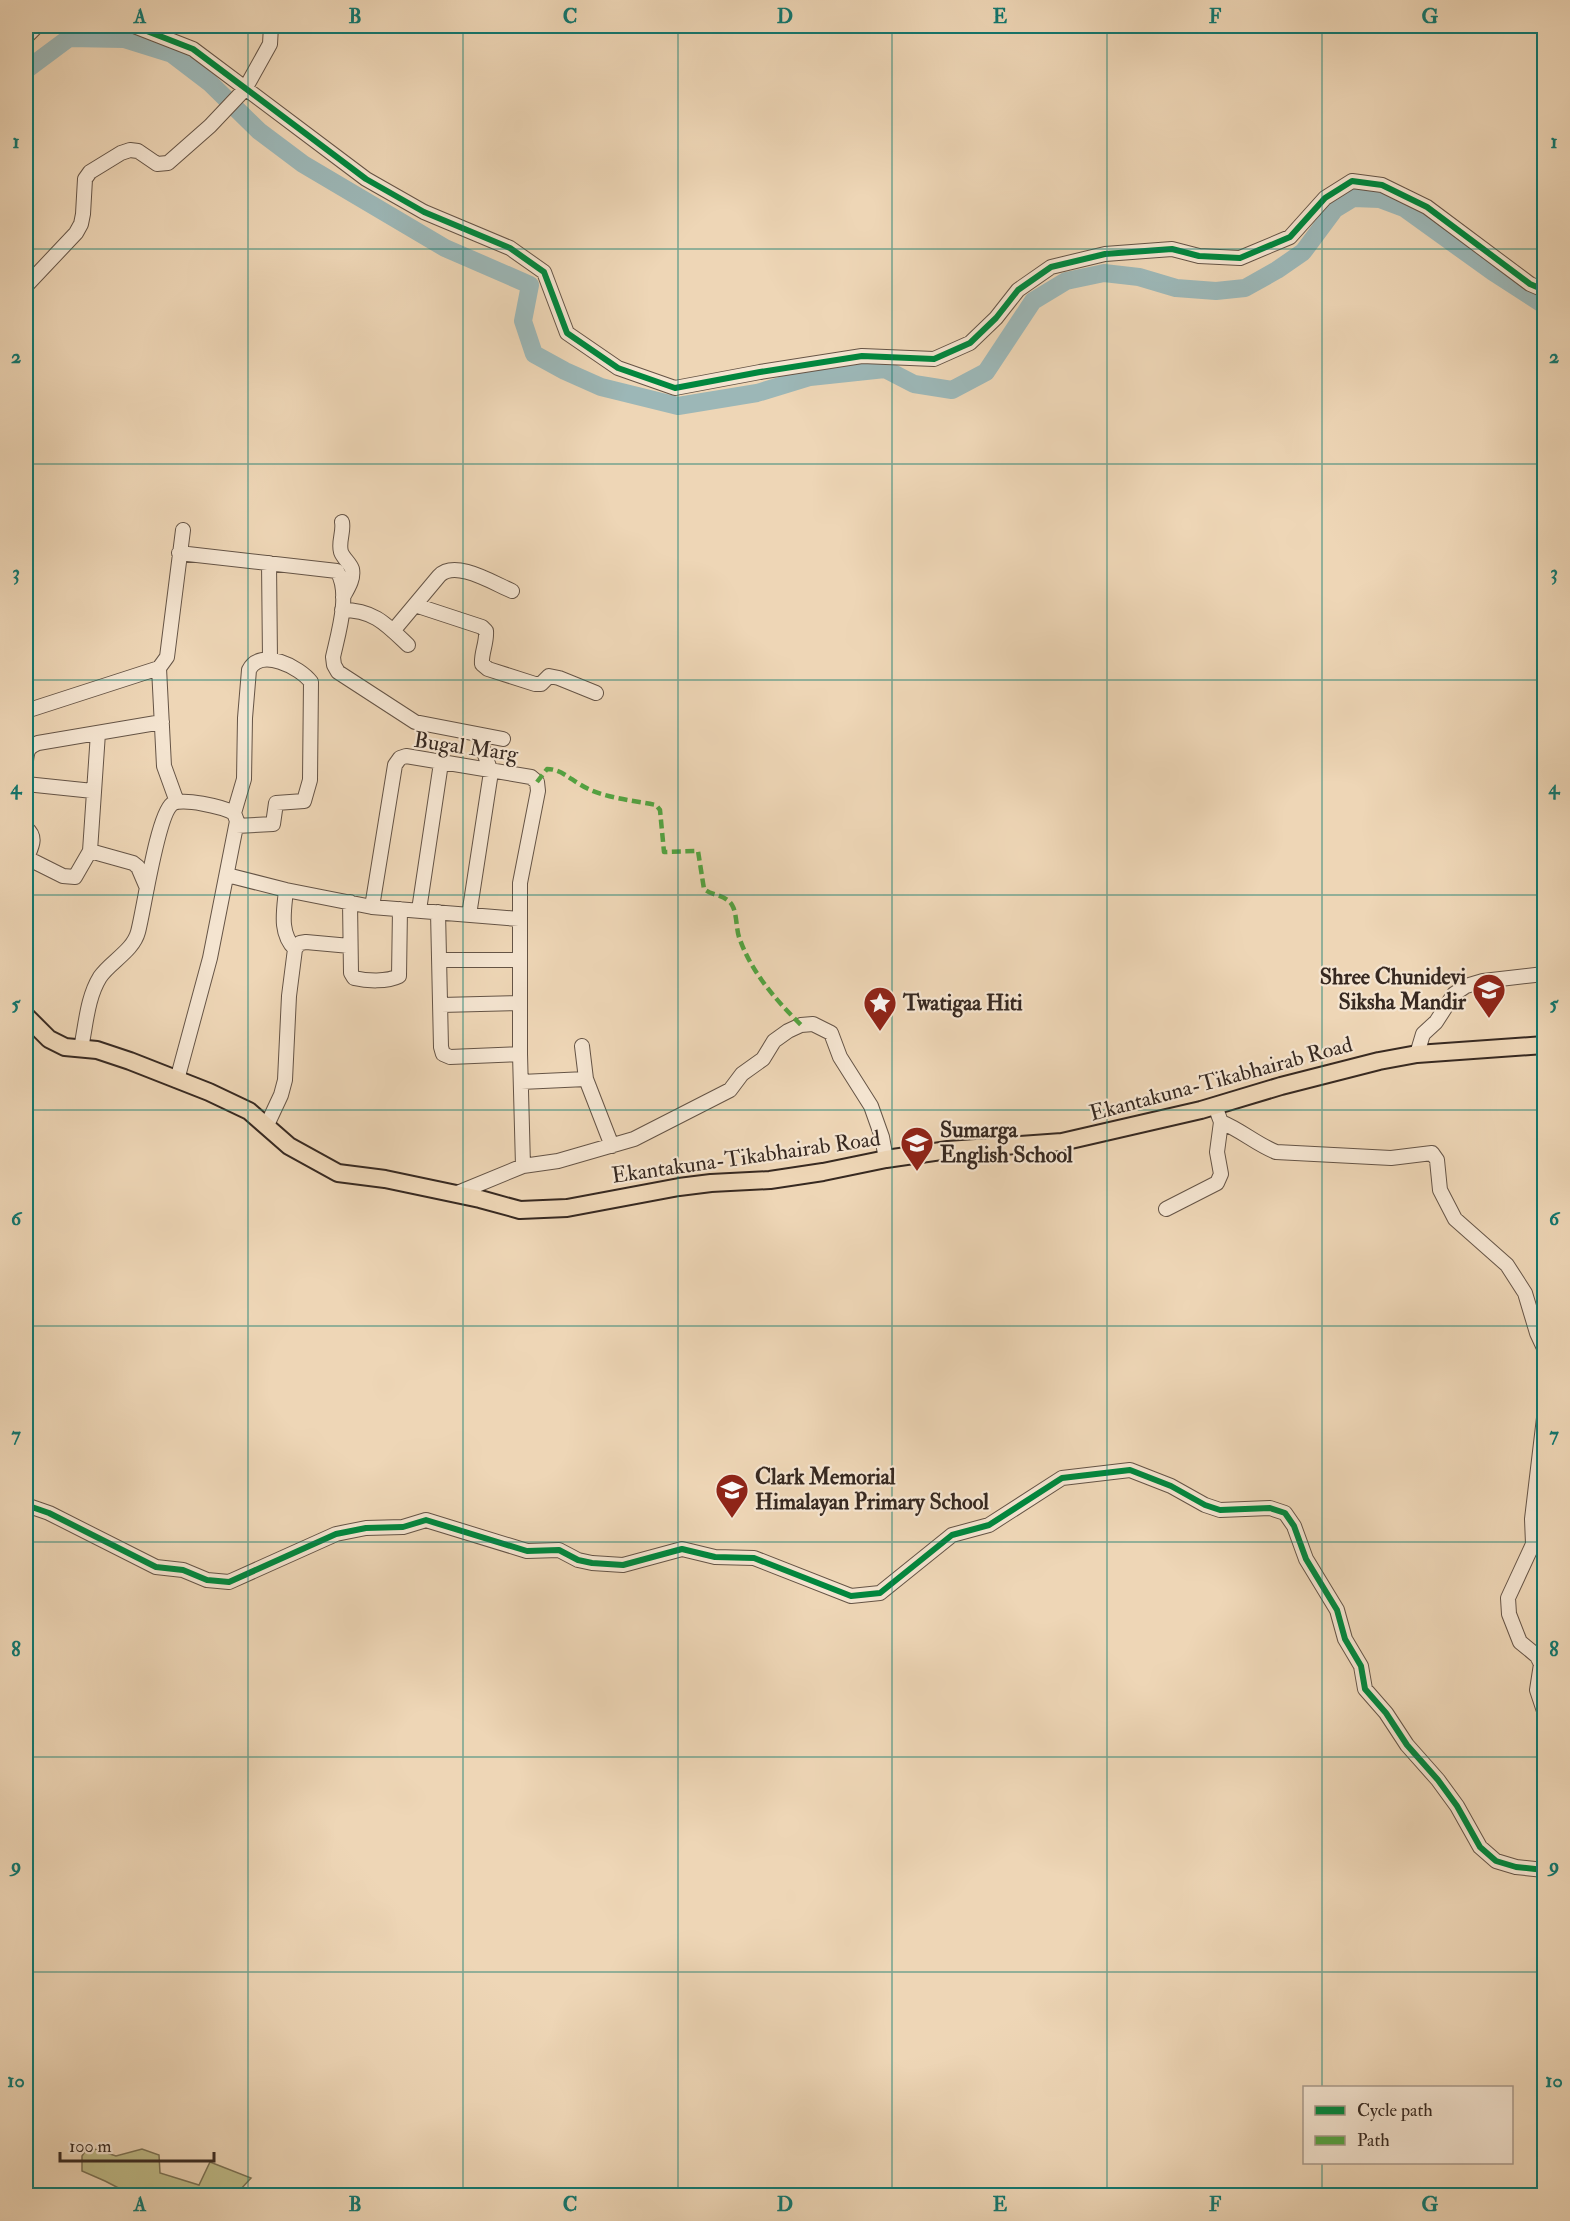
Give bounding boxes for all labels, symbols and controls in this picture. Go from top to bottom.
text: A [133,4,147,29]
text: B [348,4,362,29]
text: C [563,4,577,29]
text: D [777,4,793,29]
text: E [993,4,1008,29]
text: F [1209,4,1222,29]
text: G [1422,4,1439,29]
text: 1 [12,129,20,154]
text: 1 [1550,129,1558,154]
text: 2 [11,344,21,369]
text: 2 [1549,344,1559,369]
text: 3 [12,560,20,585]
text: 3 [1550,560,1558,585]
street label: Bugal Marg [412,726,521,768]
text: 4 [10,775,23,800]
text: 4 [1548,775,1561,800]
place label: Shree Chunidevi Siksha Mandir [1320,963,1467,1016]
school or university icon: Shree Chunidevi Siksha Mandir [1471,972,1507,1019]
place icon: Twatigaa Hiti [862,985,898,1032]
place label: Twatigaa Hiti [902,989,1023,1018]
text: 5 [12,991,22,1016]
text: 5 [1550,991,1560,1016]
street label: Ekantakuna-Tikabhairab Road [1086,1030,1356,1128]
place label: Sumarga English School [940,1116,1073,1170]
street label: Ekantakuna-Tikabhairab Road [610,1124,882,1190]
school or university icon: Sumarga English School [899,1125,935,1172]
text: 6 [11,1206,23,1231]
text: 6 [1549,1206,1561,1231]
text: 7 [11,1422,21,1447]
text: 7 [1549,1422,1559,1447]
place label: Clark Memorial Himalayan Primary School [755,1463,989,1517]
school or university icon: Clark Memorial Himalayan Primary School [714,1472,750,1519]
text: 8 [11,1637,21,1662]
text: 8 [1549,1637,1559,1662]
text: 9 [9,1853,21,1878]
text: 9 [1547,1853,1559,1878]
text: 10 [7,2068,25,2093]
text: 10 [1545,2068,1563,2093]
legend [1303,2086,1513,2164]
text: Cycle path [1357,2099,1433,2122]
scale bar [60,2125,214,2163]
text: Path [1357,2129,1390,2152]
text: 100 m [69,2135,112,2158]
text: A [133,2192,147,2217]
text: B [348,2192,362,2217]
text: C [563,2192,577,2217]
text: D [777,2192,793,2217]
text: E [993,2192,1008,2217]
text: F [1209,2192,1222,2217]
text: G [1422,2192,1439,2217]

